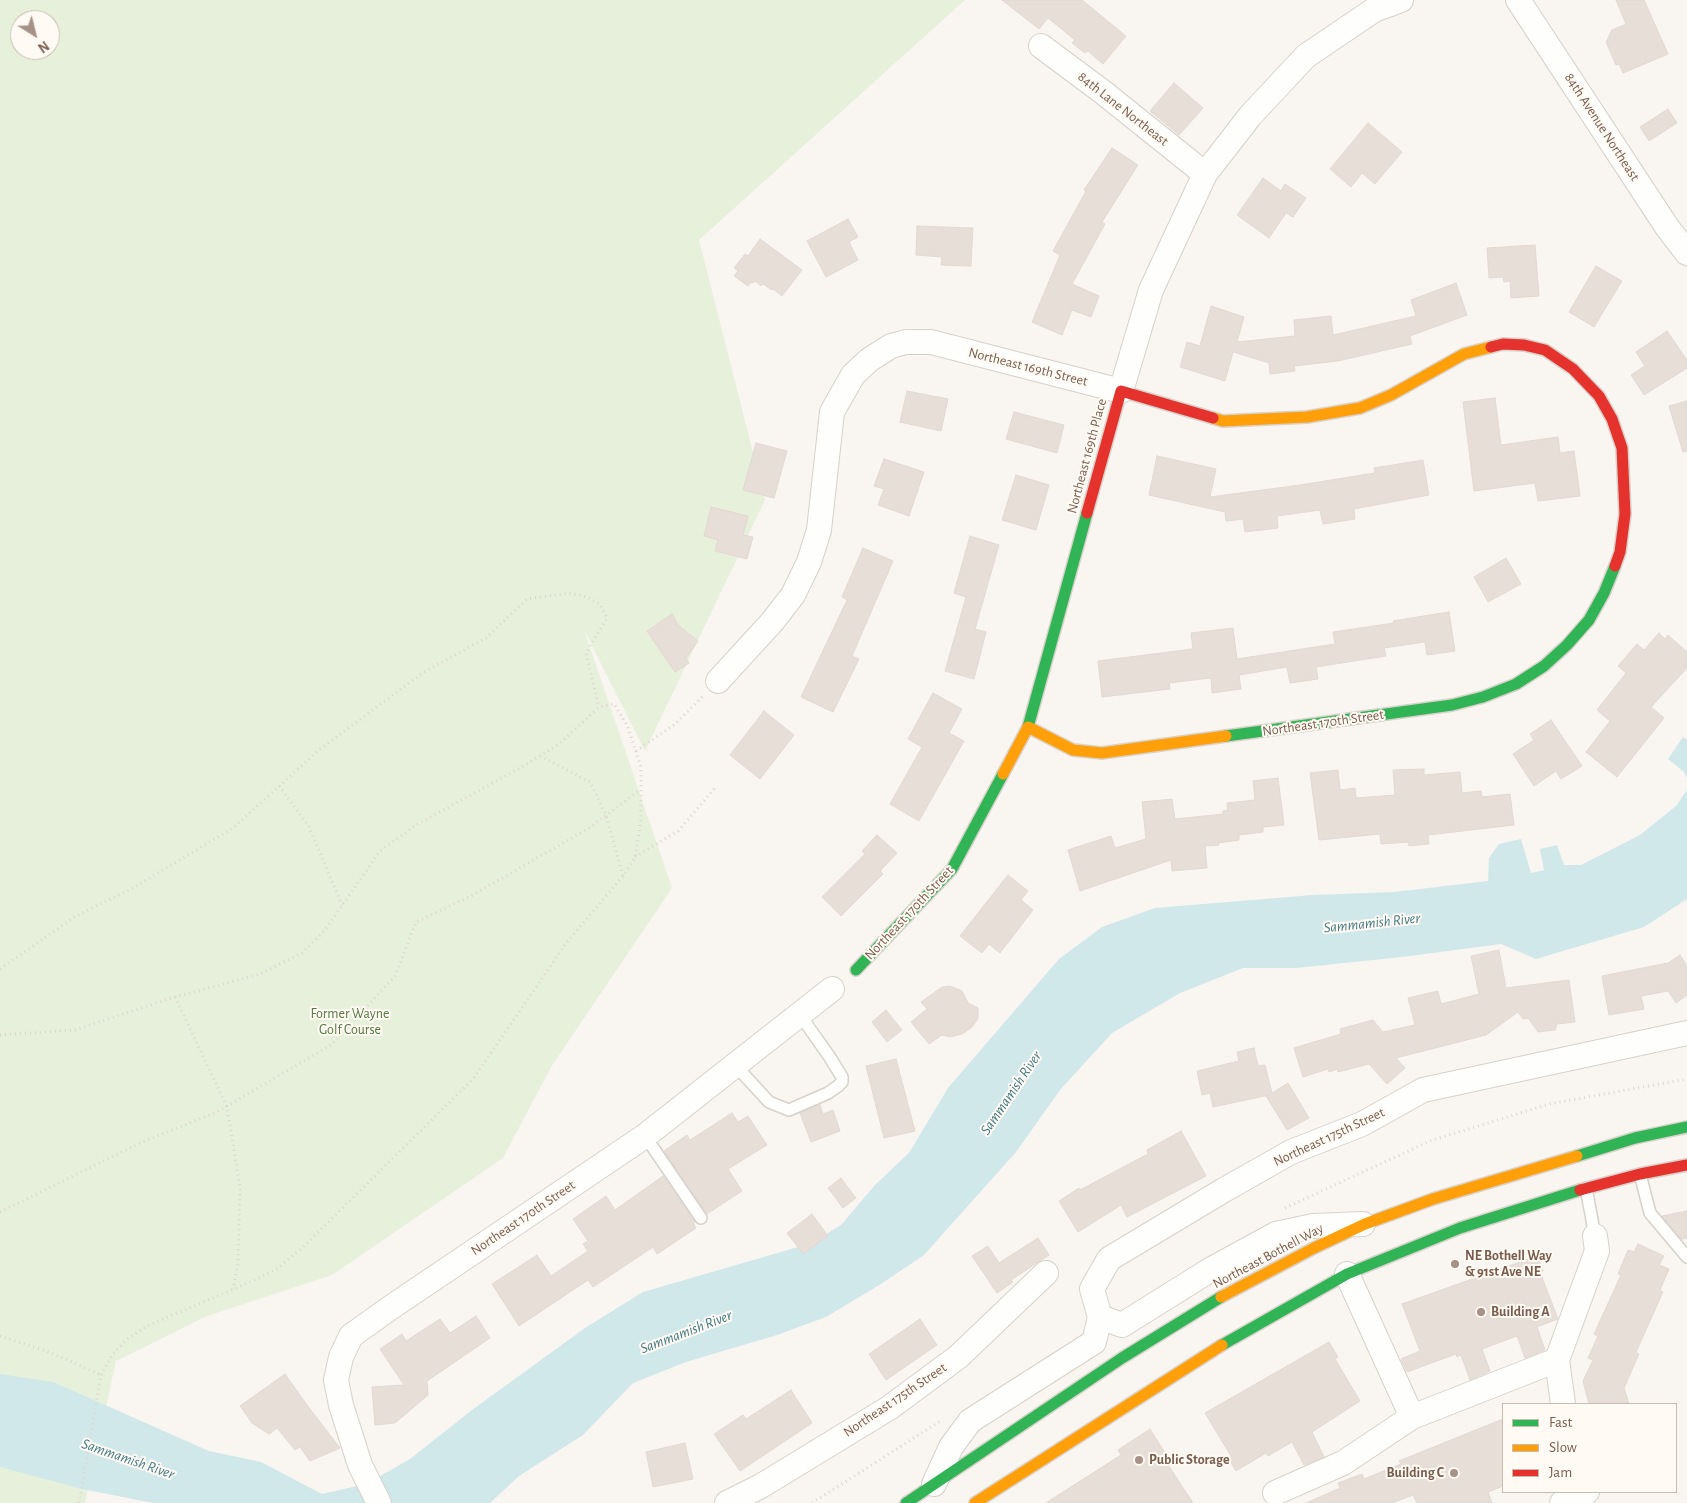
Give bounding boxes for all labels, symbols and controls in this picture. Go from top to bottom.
north arrow [10,10,60,60]
text: N [35,38,51,55]
street label: 84th Lane Northeast [1074,68,1172,150]
street label: 84th Avenue Northeast [1561,70,1643,184]
street label: Northeast 169th Street [967,344,1089,390]
street label: Northeast 169th Place [1064,397,1110,515]
street label: Northeast 170th Street [1261,706,1385,740]
street label: Northeast 170th Street [861,863,957,963]
water label: Sammamish River [1323,909,1421,937]
park label: Former Wayne Golf Course [310,1006,390,1038]
water label: Sammamish River [976,1048,1046,1138]
street label: Northeast 175th Street [1271,1104,1387,1170]
street label: Northeast 170th Street [468,1177,578,1259]
street label: Northeast Bothell Way [1210,1220,1326,1292]
place label: NE Bothell Way & 91st Ave NE [1465,1248,1552,1280]
marker: NE Bothell Way & 91st Ave NE [1449,1258,1461,1270]
place label: Building A [1491,1304,1550,1320]
water label: Sammamish River [638,1306,734,1358]
marker: Building A [1475,1306,1487,1318]
street label: Northeast 175th Street [840,1359,950,1441]
legend [1502,1403,1677,1493]
text: Fast [1549,1415,1572,1430]
water label: Sammamish River [79,1435,177,1483]
text: Slow [1549,1440,1577,1455]
place label: Public Storage [1149,1452,1230,1468]
marker: Public Storage [1133,1454,1145,1466]
place label: Building C [1386,1465,1444,1481]
text: Jam [1549,1465,1572,1480]
marker: Building C [1448,1467,1460,1479]

